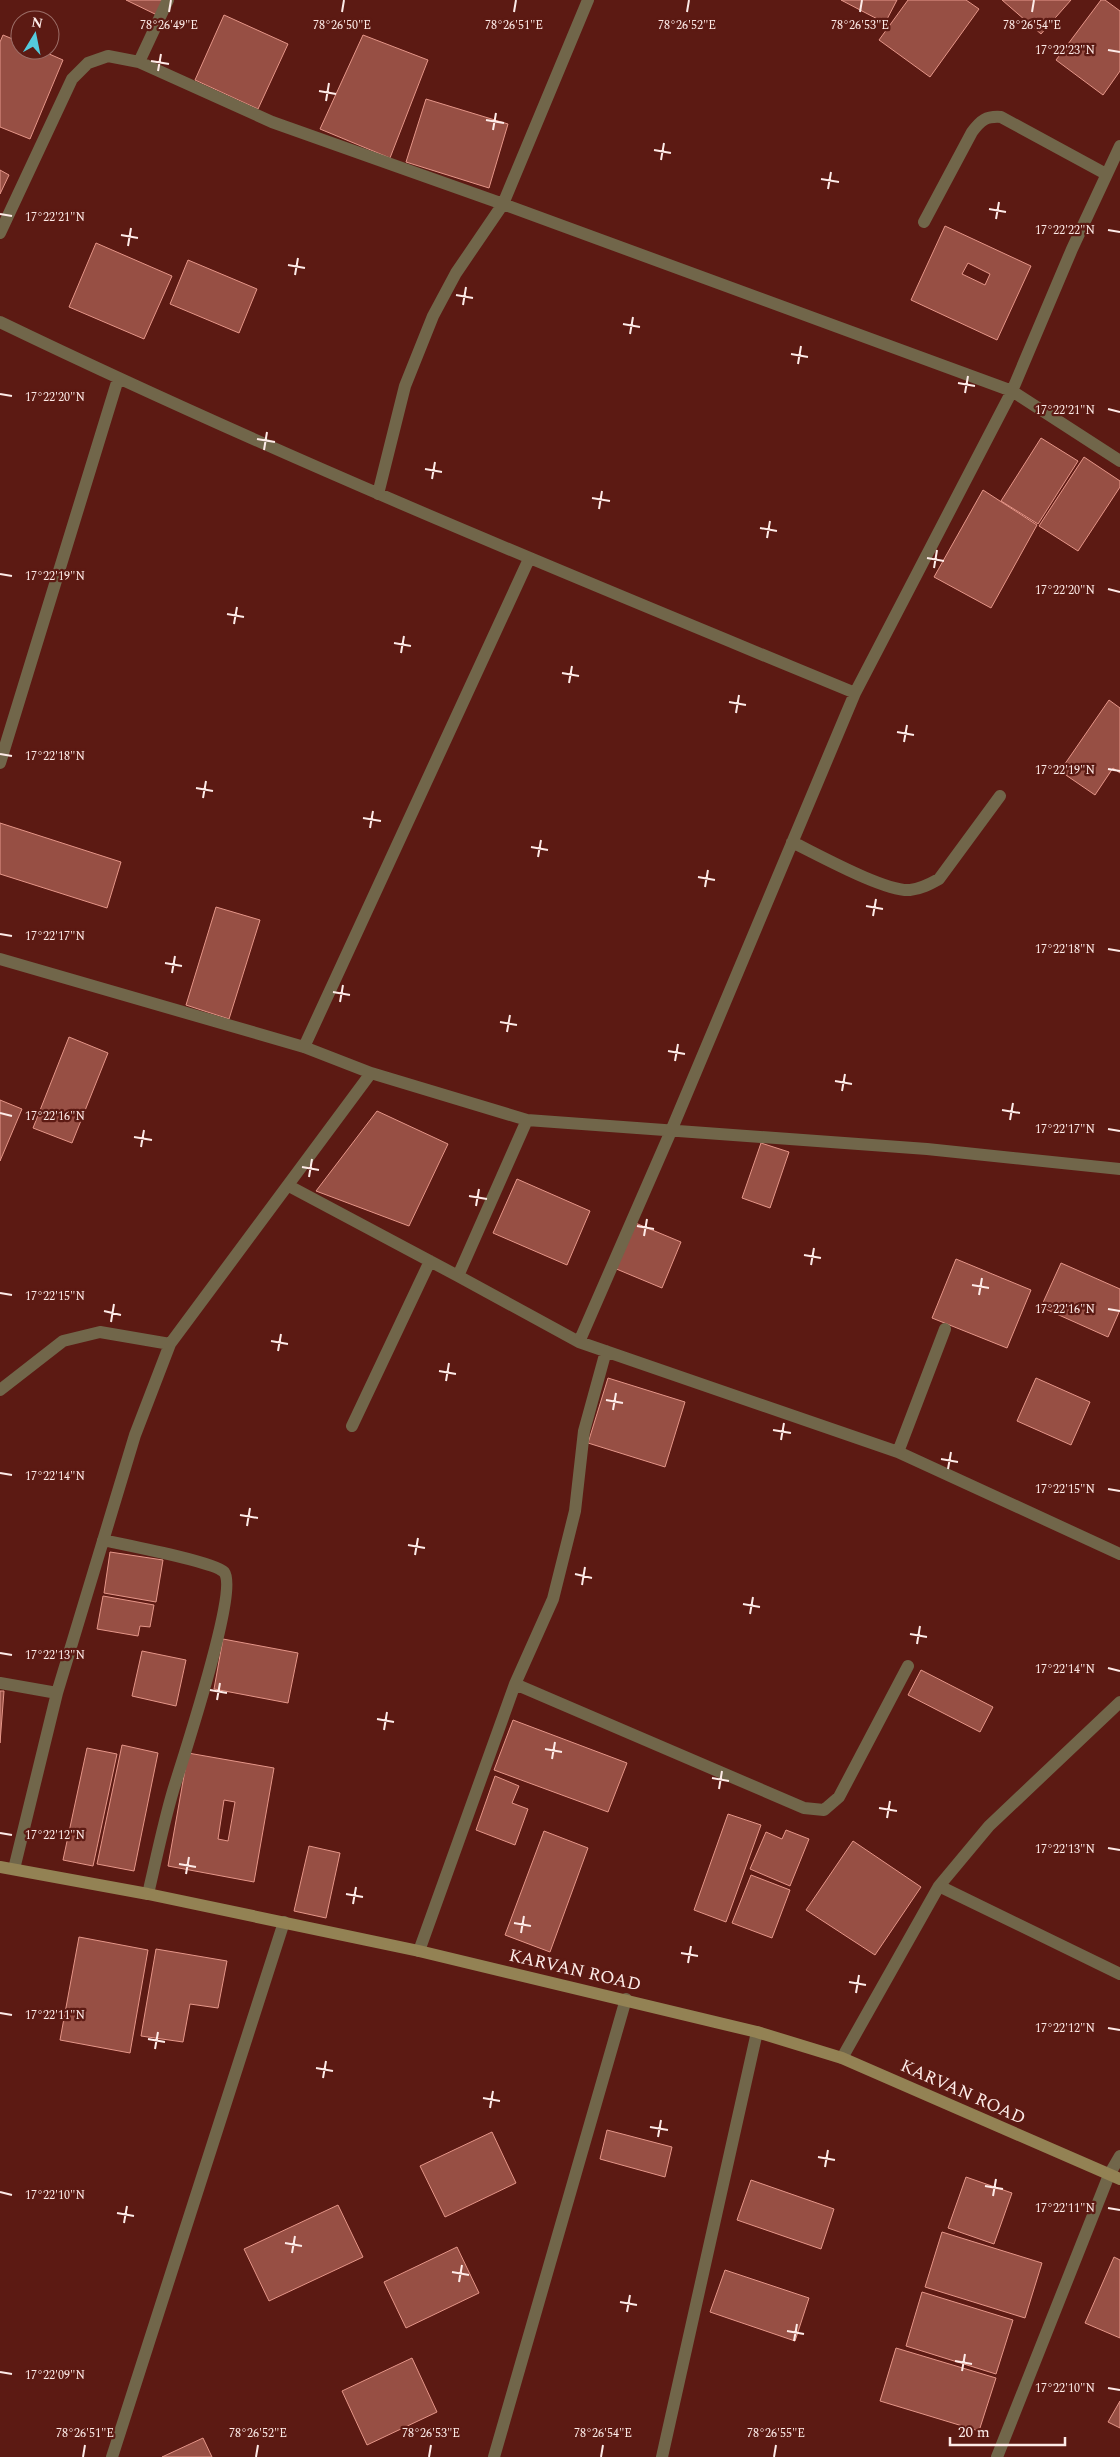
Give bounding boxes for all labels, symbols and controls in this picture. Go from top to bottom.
north arrow [10,10,60,60]
text: N [30,11,45,34]
text: 78°26'49"E [140,16,198,35]
text: 78°26'50"E [313,16,371,35]
text: 78°26'51"E [485,16,543,35]
text: 78°26'52"E [658,16,716,35]
text: 78°26'53"E [831,16,889,35]
text: 78°26'54"E [1003,16,1061,35]
text: 17°22'23"N [1035,41,1095,60]
text: 17°22'21"N [25,208,85,227]
text: 17°22'22"N [1035,221,1095,240]
text: 17°22'20"N [25,388,85,407]
text: 17°22'21"N [1035,401,1095,420]
text: 17°22'19"N [25,567,85,586]
text: 17°22'20"N [1035,581,1095,600]
text: 17°22'18"N [25,747,85,766]
text: 17°22'19"N [1035,761,1095,780]
text: 17°22'17"N [25,927,85,946]
text: 17°22'18"N [1035,940,1095,959]
text: 17°22'16"N [25,1107,85,1126]
text: 17°22'17"N [1035,1120,1095,1139]
text: 17°22'15"N [25,1287,85,1306]
text: 17°22'16"N [1035,1300,1095,1319]
text: 17°22'14"N [25,1467,85,1486]
text: 17°22'15"N [1035,1480,1095,1499]
text: 17°22'13"N [25,1646,85,1665]
text: 17°22'14"N [1035,1660,1095,1679]
text: 17°22'12"N [25,1826,85,1845]
text: 17°22'13"N [1035,1840,1095,1859]
street label: KARVAN ROAD [506,1942,644,1998]
text: 17°22'11"N [25,2006,85,2025]
text: 17°22'12"N [1035,2019,1095,2038]
street label: KARVAN ROAD [896,2052,1030,2132]
text: 17°22'10"N [25,2186,85,2205]
text: 17°22'11"N [1035,2199,1095,2218]
text: 17°22'09"N [25,2366,85,2385]
text: 17°22'10"N [1035,2379,1095,2398]
scale bar [950,2414,1065,2446]
text: 20 m [958,2421,990,2444]
text: 78°26'51"E [56,2424,114,2443]
text: 78°26'52"E [229,2424,287,2443]
text: 78°26'53"E [402,2424,460,2443]
text: 78°26'54"E [574,2424,632,2443]
text: 78°26'55"E [747,2424,805,2443]

